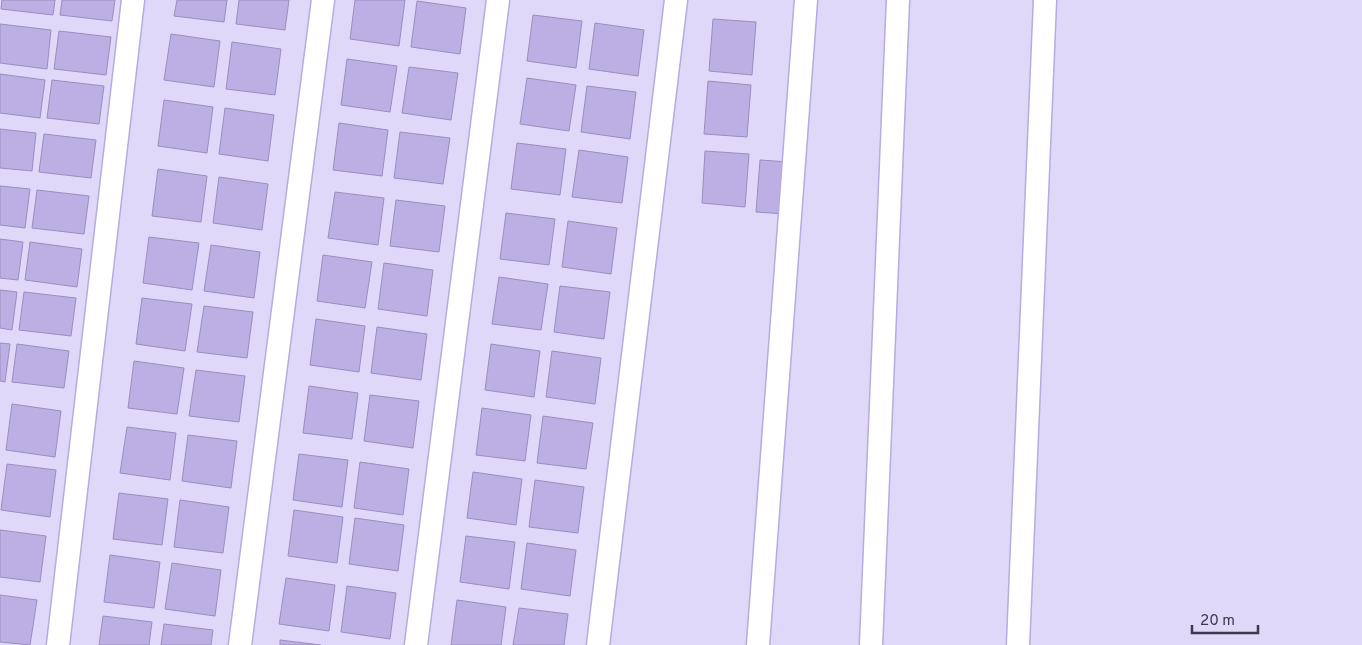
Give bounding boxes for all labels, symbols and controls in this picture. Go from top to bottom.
scale bar [1192,602,1258,634]
text: 20 m [1200,612,1235,631]

